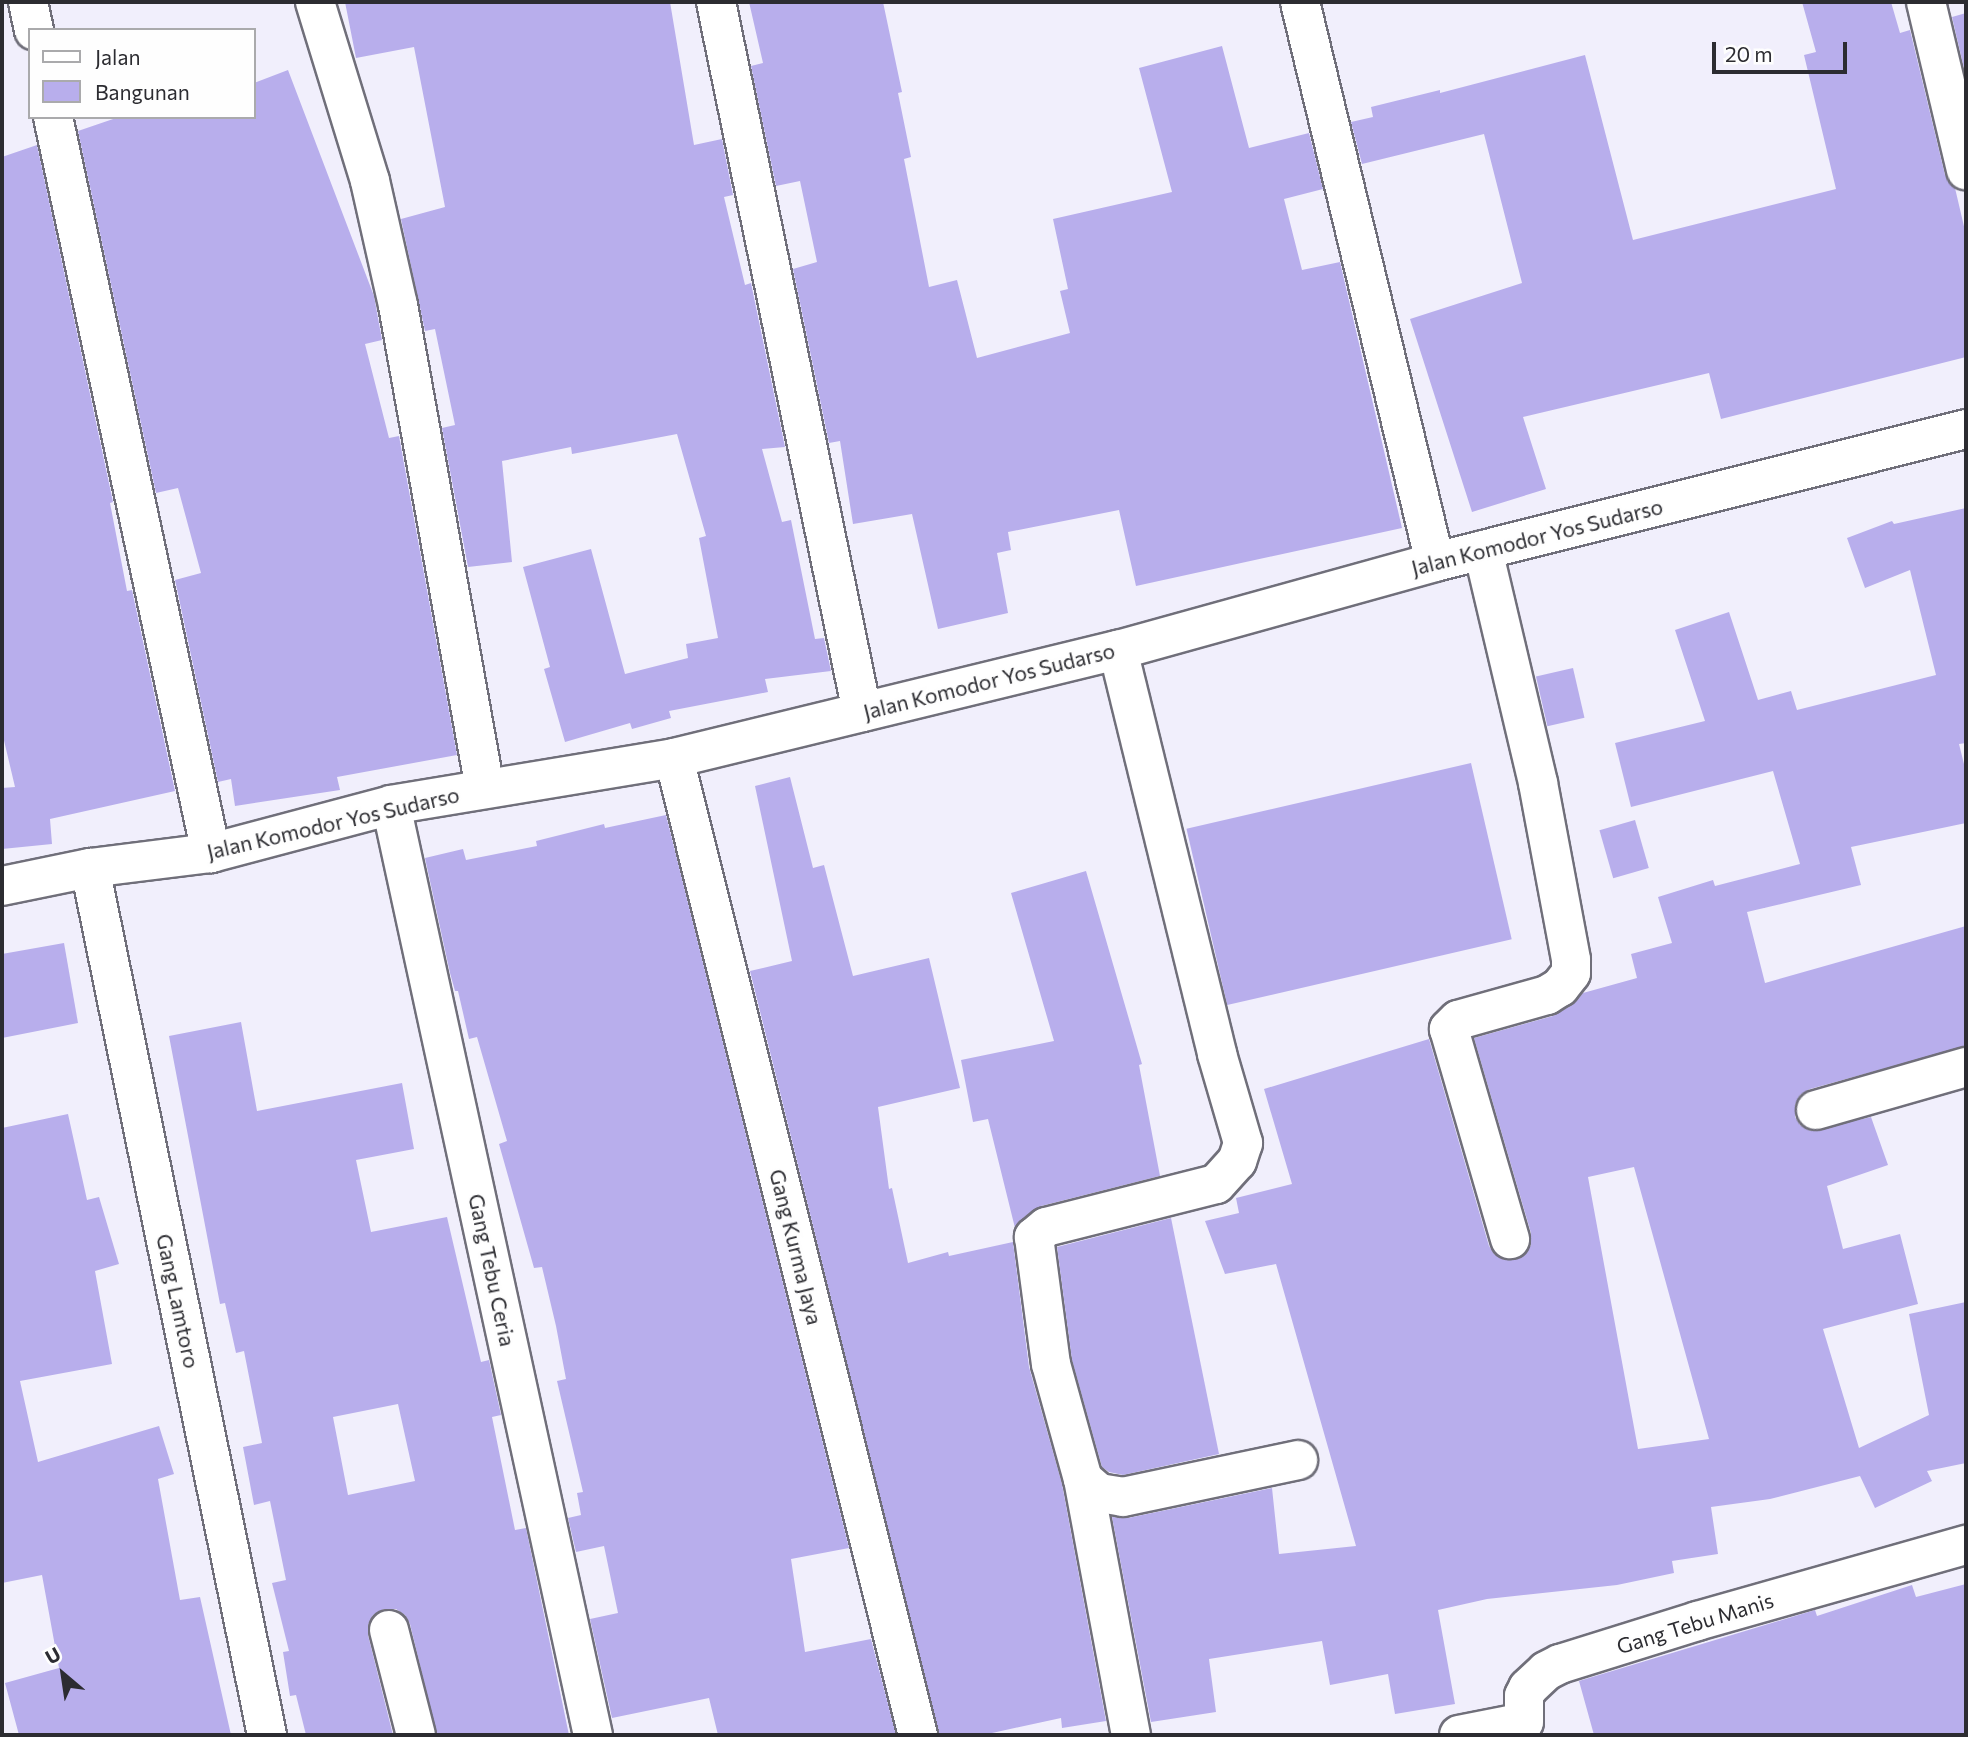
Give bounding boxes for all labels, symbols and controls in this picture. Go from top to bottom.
legend [28,28,256,119]
scale bar [1716,28,1851,72]
text: 20 m [1725,41,1773,66]
text: Jalan [95,44,140,69]
text: Bangunan [95,79,190,104]
street label: Jalan Komodor Yos Sudarso [1409,494,1665,580]
street label: Jalan Komodor Yos Sudarso [861,638,1117,724]
street label: Jalan Komodor Yos Sudarso [204,782,462,864]
street label: Gang Kurma Jaya [764,1167,828,1327]
street label: Gang Tebu Ceria [464,1192,520,1348]
street label: Gang Lamtoro [151,1232,205,1370]
street label: Gang Tebu Manis [1613,1587,1777,1659]
north arrow [28,1639,98,1709]
text: U [41,1642,64,1669]

